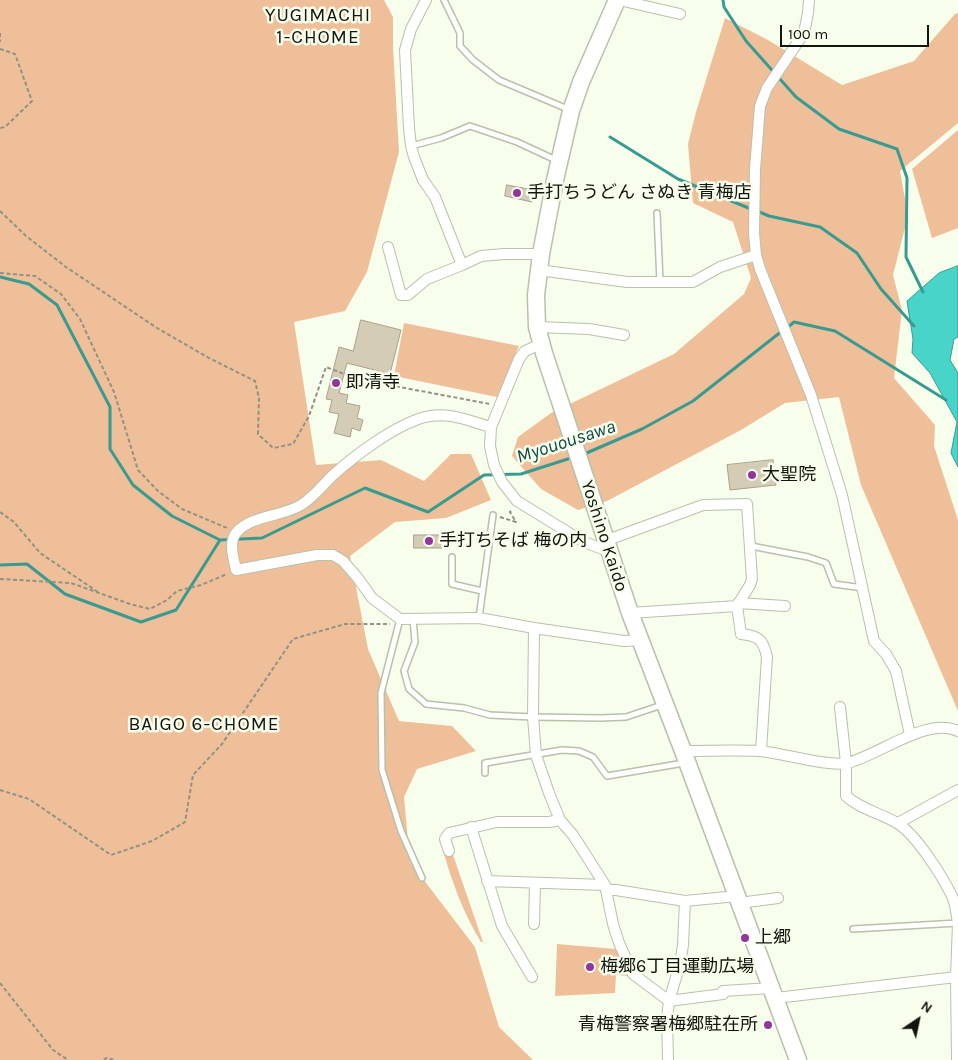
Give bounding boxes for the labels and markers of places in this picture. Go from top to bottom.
place label: 手打ちうどん さぬき 青梅店 [527,182,752,204]
marker: 手打ちうどん さぬき 青梅店 [511,187,523,199]
place label: 即清寺 [346,372,400,394]
marker: 即清寺 [330,377,342,389]
place label: 大聖院 [762,464,816,486]
marker: 大聖院 [746,469,758,481]
place label: 手打ちそば 梅の内 [439,530,587,552]
marker: 手打ちそば 梅の内 [423,535,435,547]
place label: 上郷 [755,927,791,949]
marker: 上郷 [739,932,751,944]
place label: 梅郷6丁目運動広場 [600,956,754,978]
marker: 梅郷6丁目運動広場 [584,961,596,973]
place label: 青梅警察署梅郷駐在所 [578,1014,758,1036]
marker: 青梅警察署梅郷駐在所 [762,1019,774,1031]

